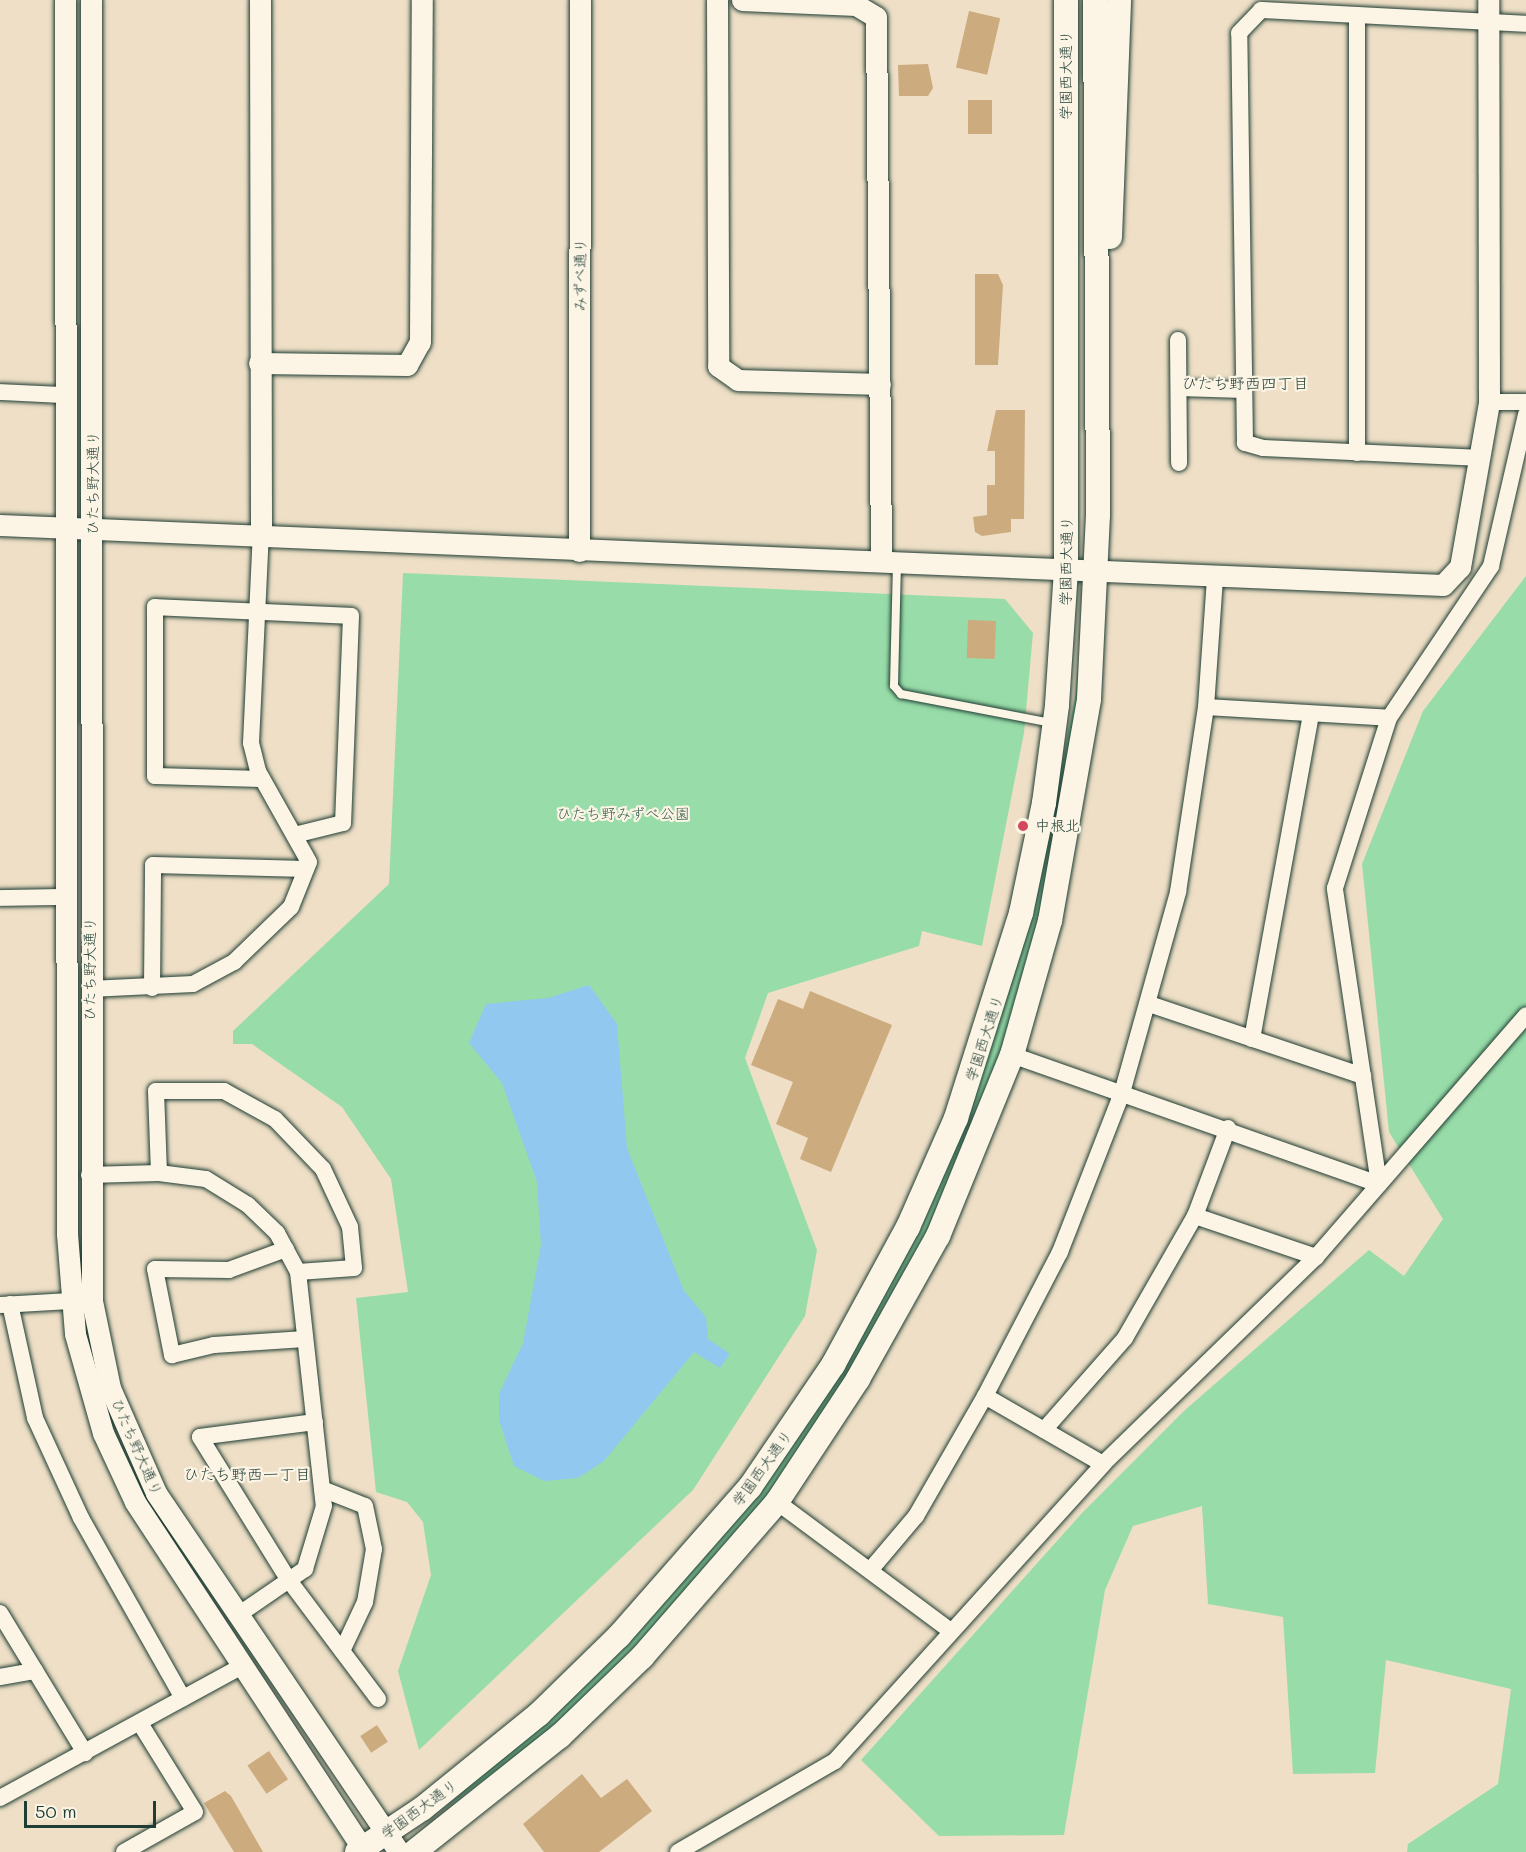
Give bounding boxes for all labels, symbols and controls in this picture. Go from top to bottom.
street label: 学園西大通り [1057,30,1075,120]
street label: みずべ通り [571,238,589,312]
district label: ひたち野西四丁目 [1181,373,1309,393]
street label: ひたち野大通り [84,431,102,535]
street label: 学園西大通り [1056,516,1076,606]
park label: ひたち野みずべ公園 [556,805,690,823]
place label: 中根北 [1035,817,1080,835]
marker: 中根北 [1016,819,1030,833]
street label: ひたち野大通り [81,917,99,1021]
street label: 学園西大通り [962,992,1006,1084]
street label: ひたち野大通り [107,1395,167,1499]
street label: 学園西大通り [728,1426,796,1510]
district label: ひたち野西一丁目 [183,1464,311,1484]
street label: 学園西大通り [377,1775,461,1843]
scale bar [27,1789,159,1827]
text: 50 m [35,1799,77,1823]

